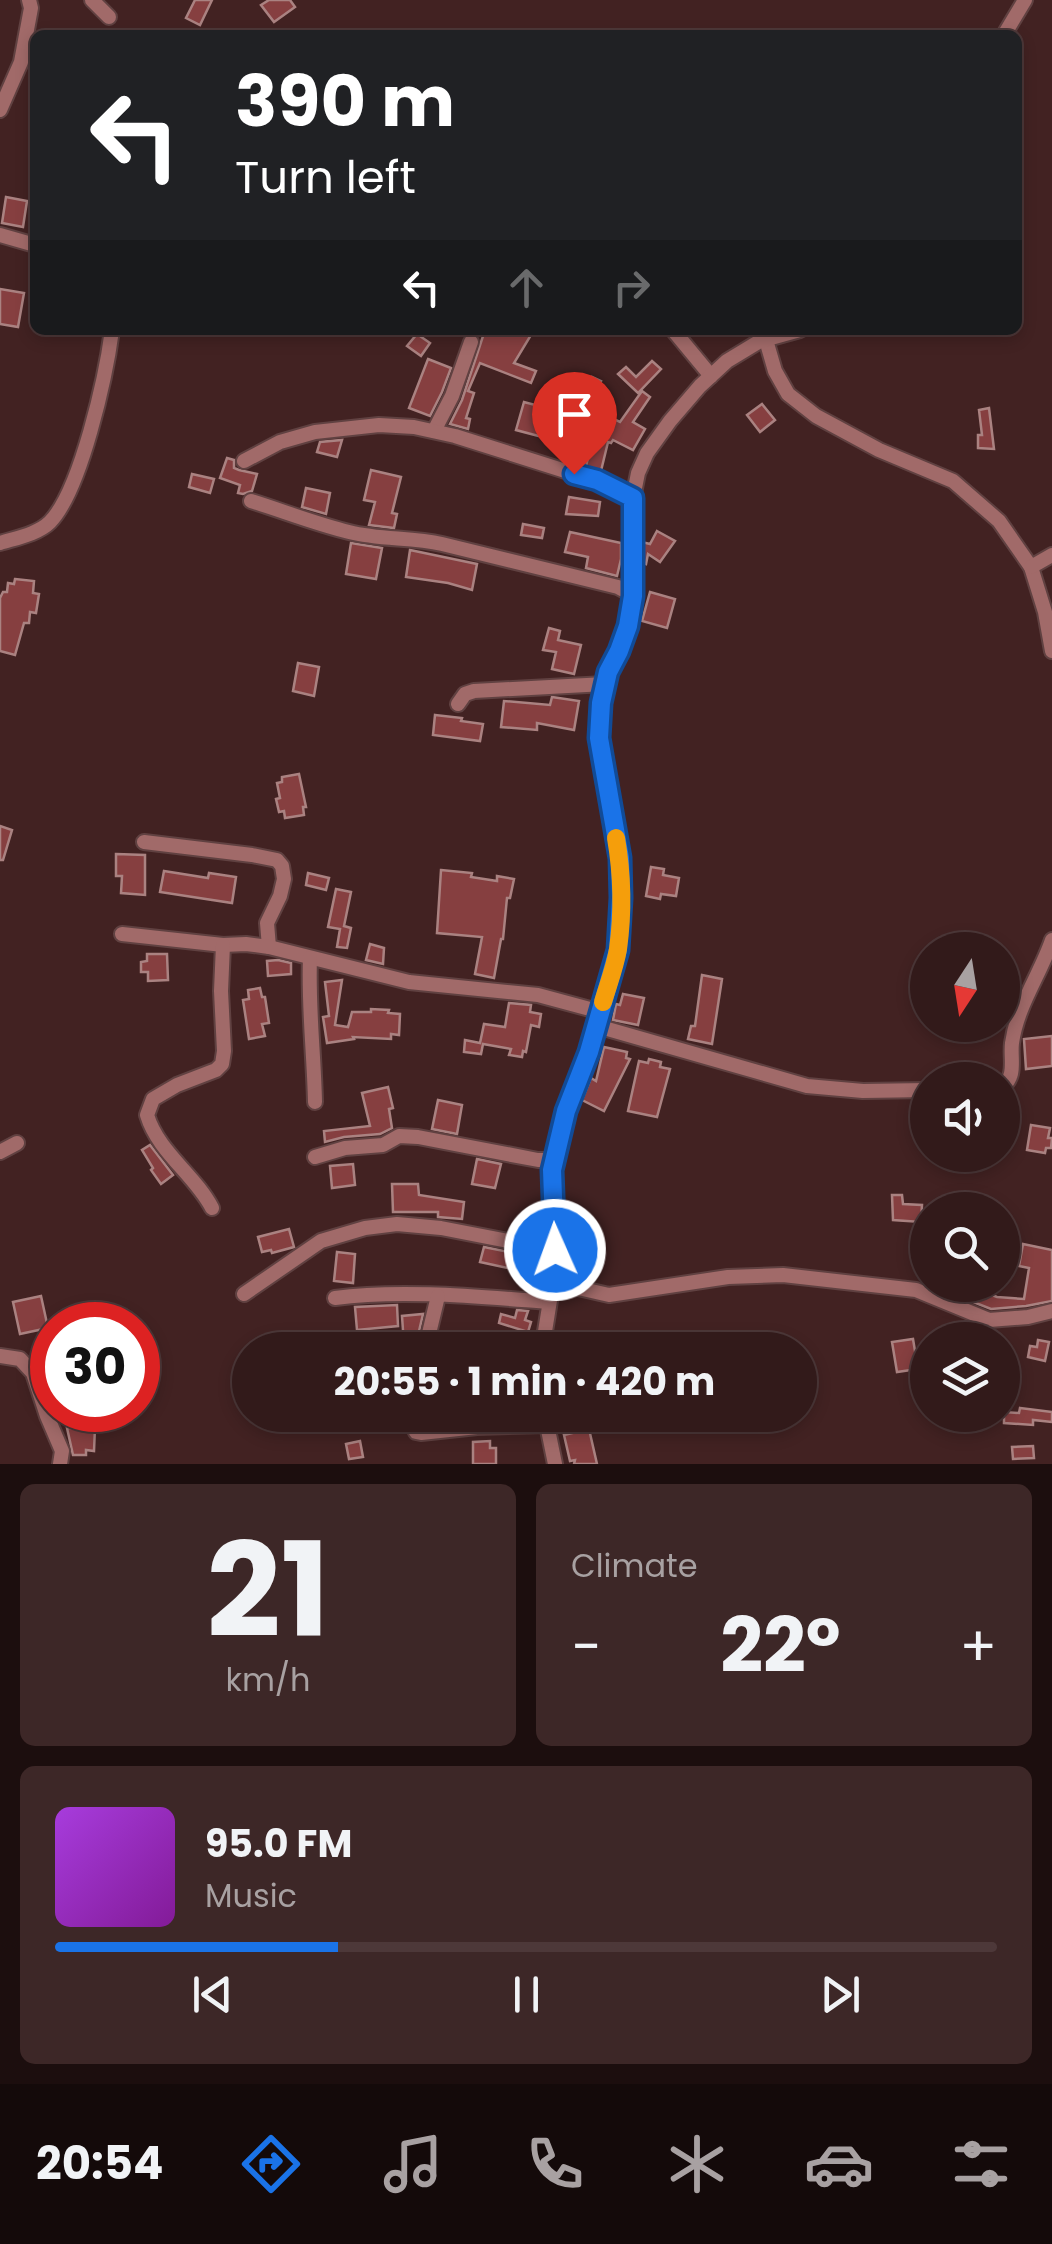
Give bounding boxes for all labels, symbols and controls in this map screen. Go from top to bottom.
text: 390 m [235,52,455,151]
icon: left [70,70,200,200]
text: Turn left [235,146,416,209]
icon: left [394,260,449,315]
icon: ahead [499,260,554,315]
icon: right [604,260,659,315]
pin [532,372,617,475]
icon: arrive [547,387,602,442]
north arrow [910,932,1020,1042]
map controls [910,932,1020,1432]
button: sound [910,1062,1020,1172]
button: search [910,1192,1020,1302]
position arrow [503,1198,607,1302]
speed limit sign: 30 [30,1302,160,1432]
button: layers [910,1322,1020,1432]
text: 20:55 · 1 min · 420 m [334,1355,715,1408]
text: 21 [206,1499,330,1682]
text: Climate [571,1543,698,1588]
text: 22° [720,1593,841,1698]
text: − [571,1608,601,1685]
text: + [959,1608,997,1685]
text: km/h [225,1657,311,1702]
text: 95.0 FM [205,1817,352,1870]
text: Music [205,1873,297,1918]
icon: previous [185,1967,240,2022]
icon: pause [499,1967,554,2022]
icon: next [813,1967,868,2022]
icon: directions [236,2129,306,2199]
icon: music [378,2129,448,2199]
icon: phone [520,2129,590,2199]
icon: climate [662,2129,732,2199]
icon: car [804,2129,874,2199]
icon: filters [946,2129,1016,2199]
text: 20:54 [36,2132,164,2195]

